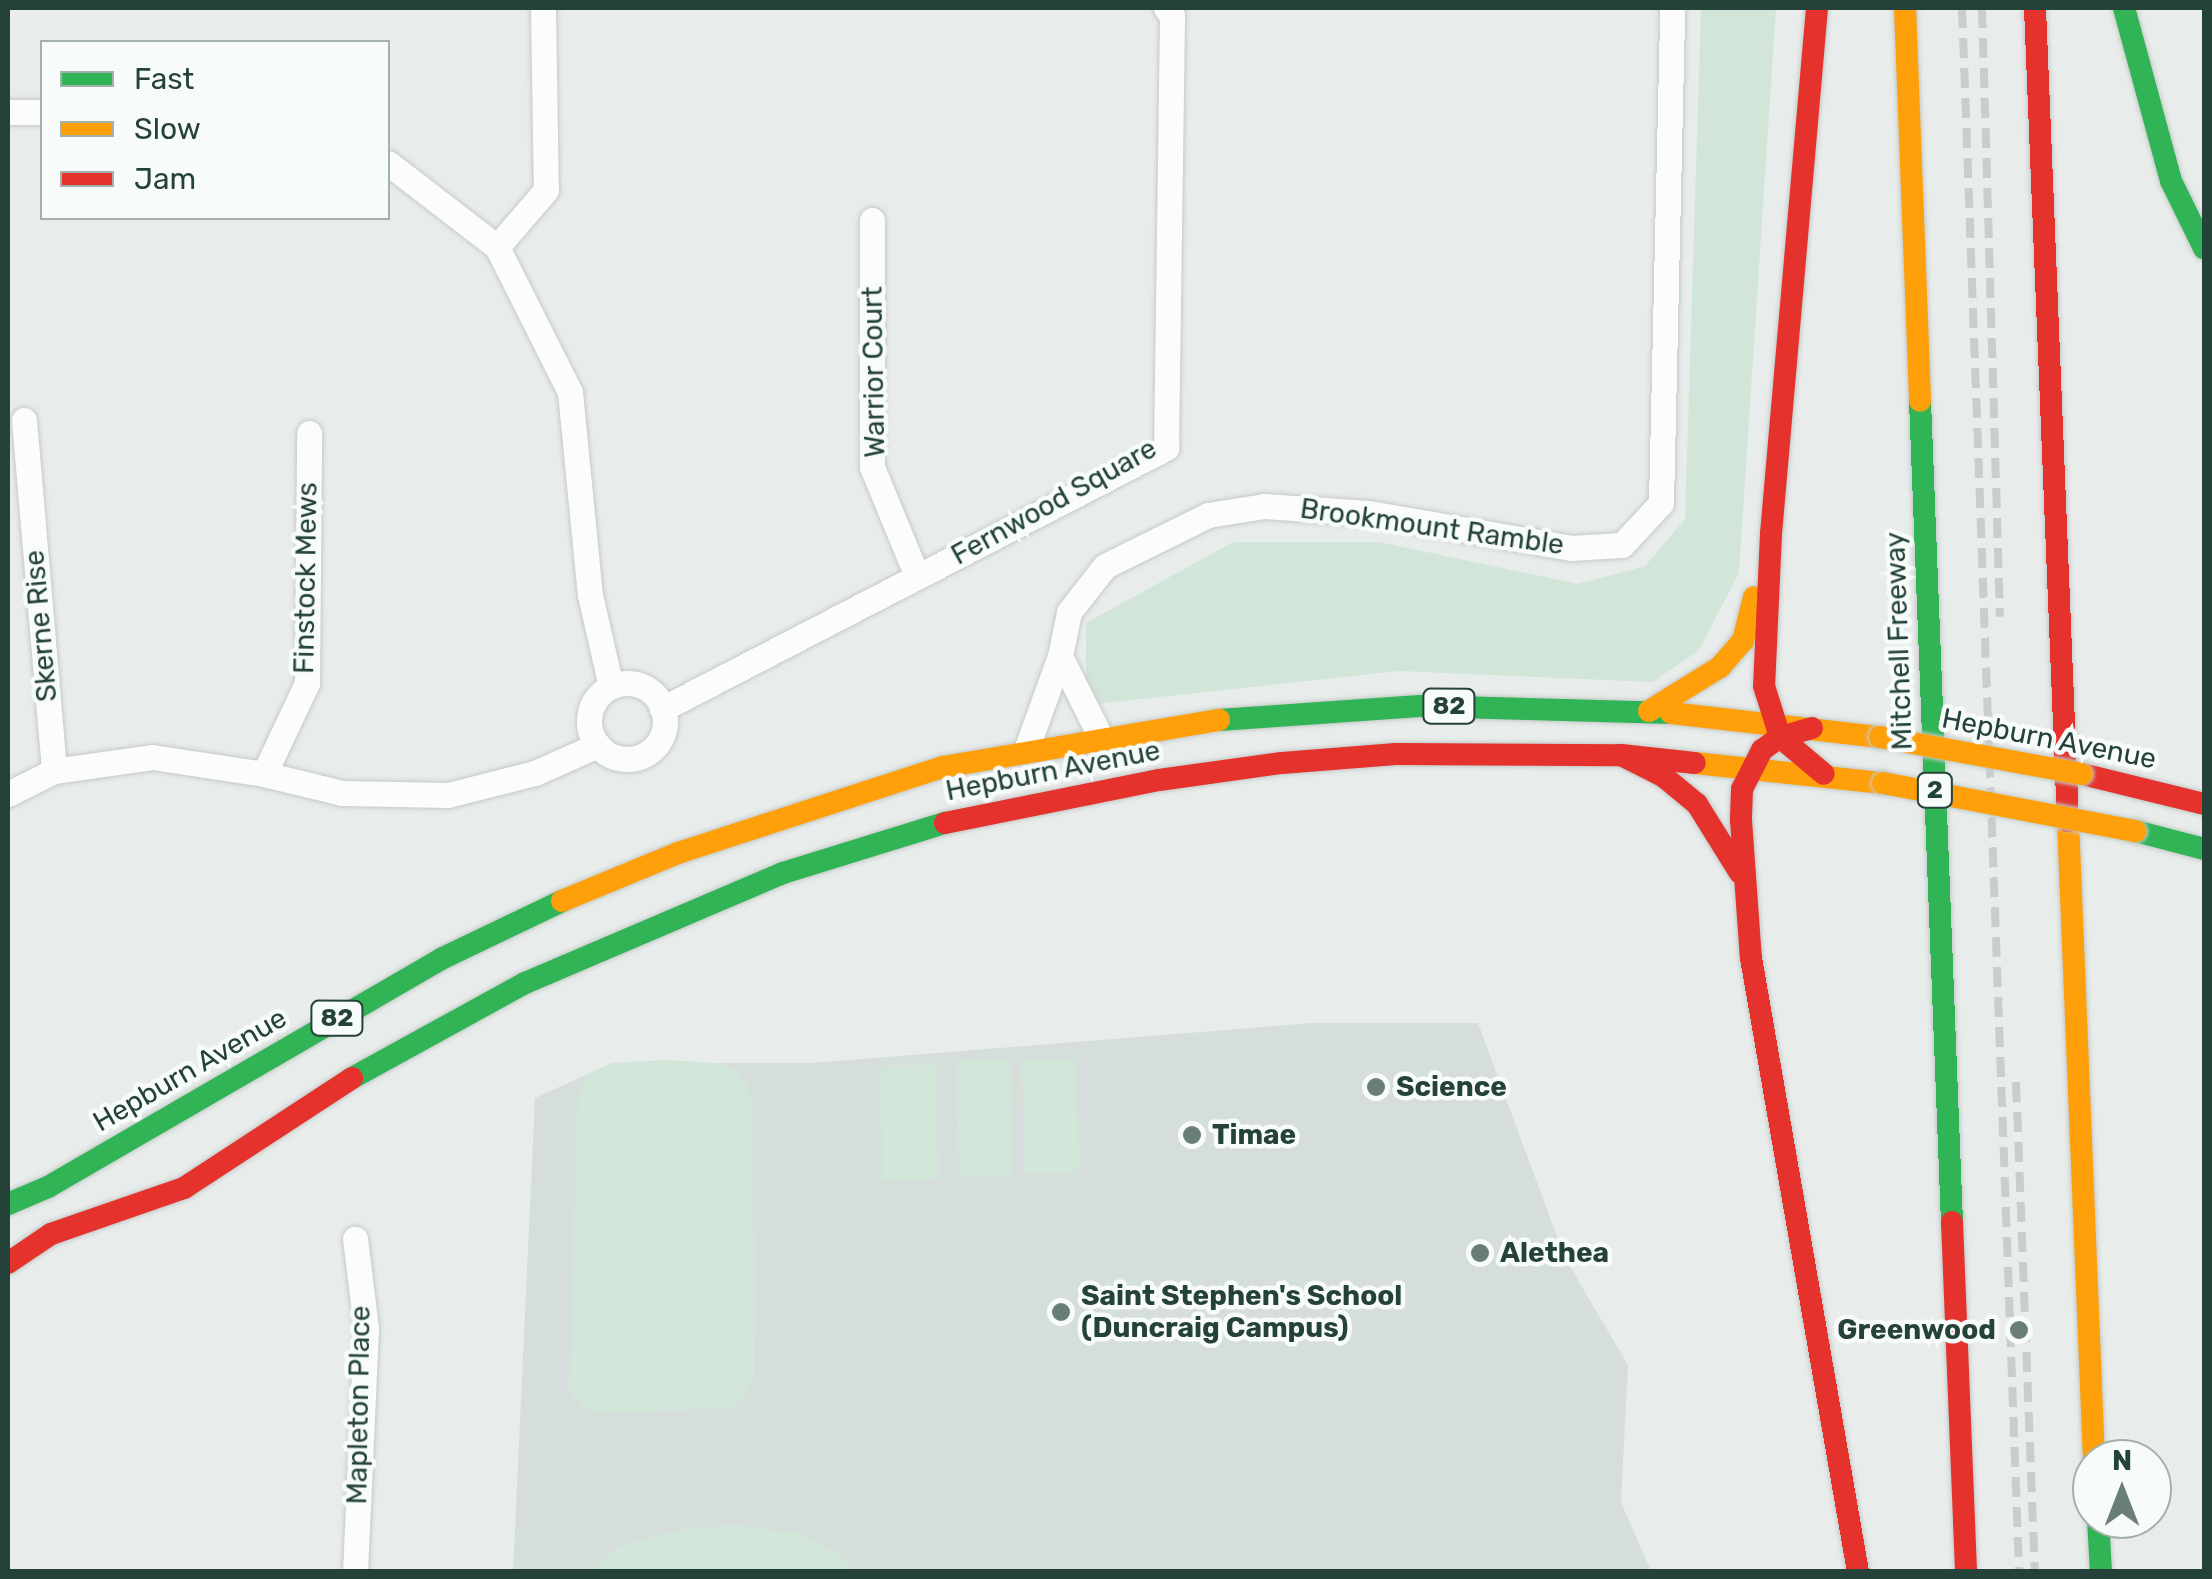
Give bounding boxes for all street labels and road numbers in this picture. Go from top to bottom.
street label: Warrior Court [856,286,892,458]
street label: Fernwood Square [946,432,1162,572]
street label: Finstock Mews [288,482,324,674]
street label: Brookmount Ramble [1298,492,1566,562]
street label: Mitchell Freeway [1878,531,1920,751]
street label: Skerne Rise [18,549,64,703]
road number: 82 [1422,686,1476,726]
street label: Hepburn Avenue [1939,702,2159,776]
street label: Hepburn Avenue [943,734,1163,808]
road number: 2 [1915,770,1955,810]
road number: 82 [310,998,364,1038]
street label: Hepburn Avenue [87,1001,293,1139]
street label: Mapleton Place [340,1305,378,1505]

